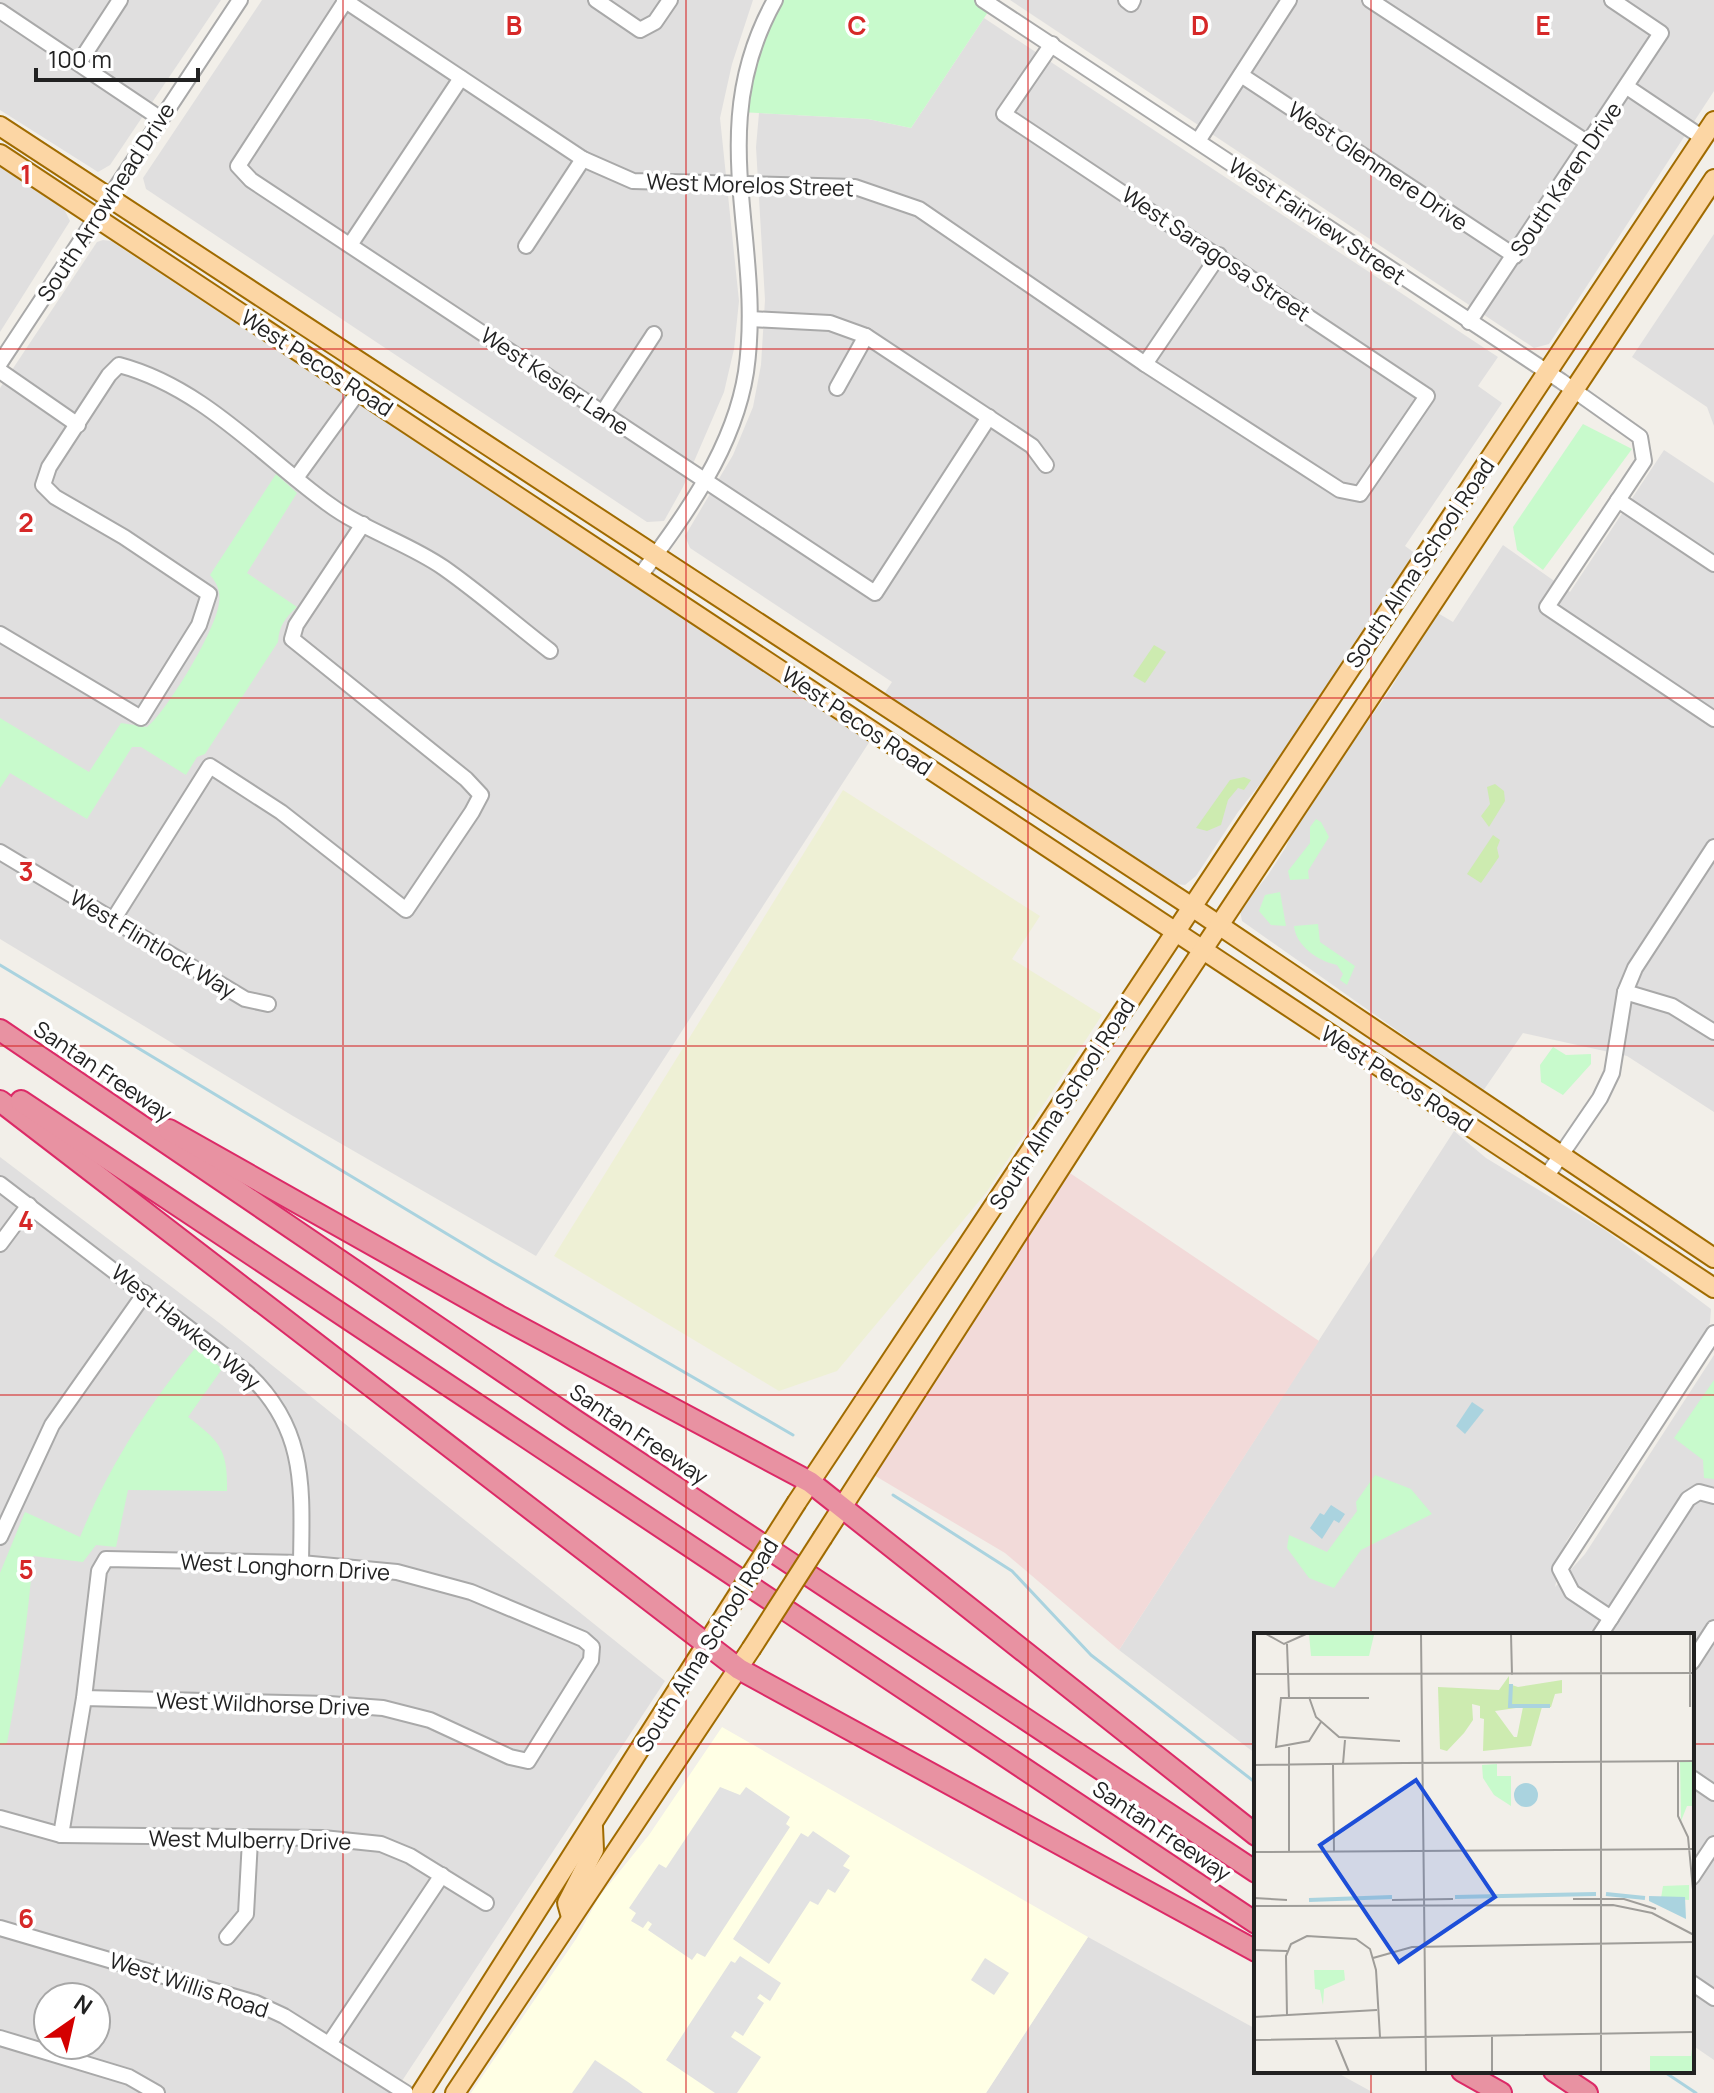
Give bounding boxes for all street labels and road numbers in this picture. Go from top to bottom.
street label: West Glenmere Drive [1282,95,1474,237]
street label: South Karen Drive [1503,96,1629,262]
street label: South Arrowhead Drive [30,97,182,307]
street label: West Fairview Street [1223,151,1412,292]
street label: West Morelos Street [646,166,854,204]
street label: West Saragosa Street [1116,180,1316,328]
street label: West Pecos Road [235,303,399,423]
street label: West Kesler Lane [475,320,635,442]
street label: South Alma School Road [1339,452,1501,674]
street label: West Pecos Road [776,659,938,783]
street label: West Flintlock Way [64,883,242,1006]
street label: South Alma School Road [982,992,1142,1216]
street label: Santan Freeway [28,1014,178,1129]
street label: West Pecos Road [1315,1019,1479,1139]
street label: West Hawken Way [105,1257,267,1397]
street label: Santan Freeway [564,1377,714,1492]
street label: South Alma School Road [629,1532,785,1758]
street label: West Longhorn Drive [179,1547,391,1587]
street label: West Wildhorse Drive [155,1685,371,1723]
street label: Santan Freeway [1087,1774,1237,1889]
street label: West Mulberry Drive [148,1823,352,1857]
street label: West Willis Road [106,1945,272,2025]

